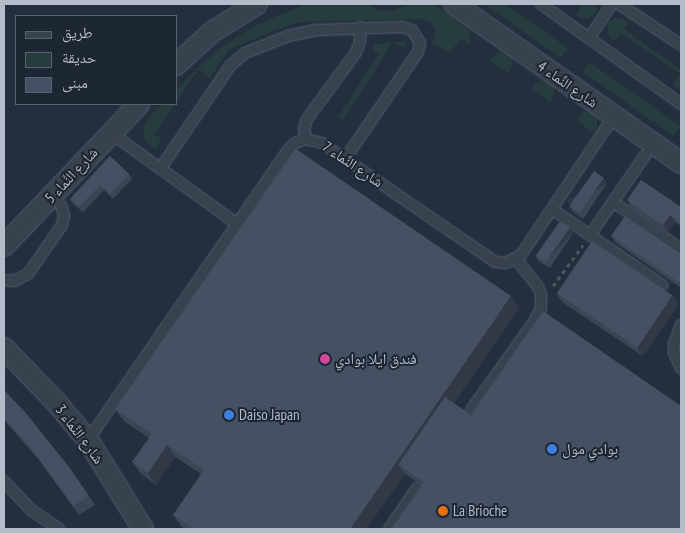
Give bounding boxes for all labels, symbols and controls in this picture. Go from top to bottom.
legend [15,15,178,105]
text: طريق [62,23,93,42]
text: حديقة [62,48,96,67]
street label: شارع النَّماء 4 [534,57,602,111]
text: مبنى [62,73,88,92]
street label: شارع النَّماء 7 [319,137,387,191]
street label: شارع النَّماء 5 [41,144,101,206]
place label: فندق ايلا بوادي [335,350,417,368]
marker: فندق ايلا بوادي [319,353,331,365]
street label: شارع النَّماء 3 [52,401,108,467]
place label: Daiso Japan [239,406,300,424]
marker: Daiso Japan [223,409,235,421]
place label: بوادي مول [562,440,618,458]
marker: بوادي مول [546,443,558,455]
place label: La Brioche [453,502,507,520]
marker: La Brioche [437,505,449,517]

